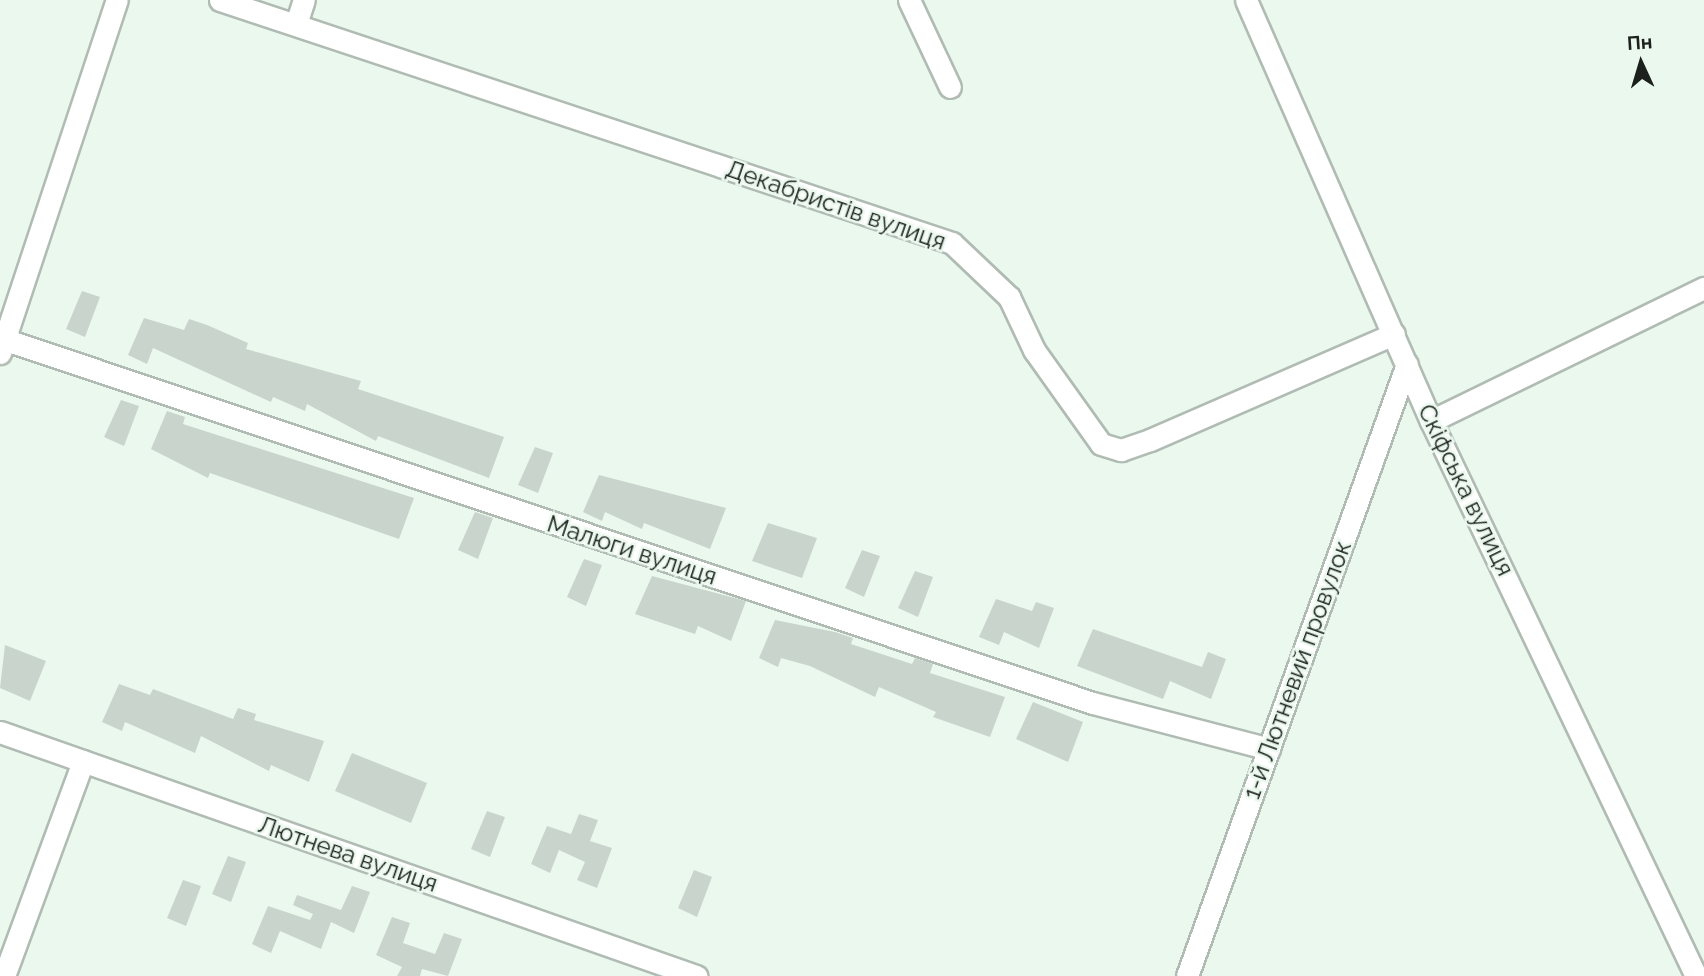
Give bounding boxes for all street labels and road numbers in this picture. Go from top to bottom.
street label: Декабристів вулиця [723,154,949,256]
street label: Скіфська вулиця [1412,399,1520,581]
street label: Малюги вулиця [544,509,720,591]
street label: 1-й Лютневий провулок [1237,537,1357,803]
street label: Лютнева вулиця [255,810,441,898]

